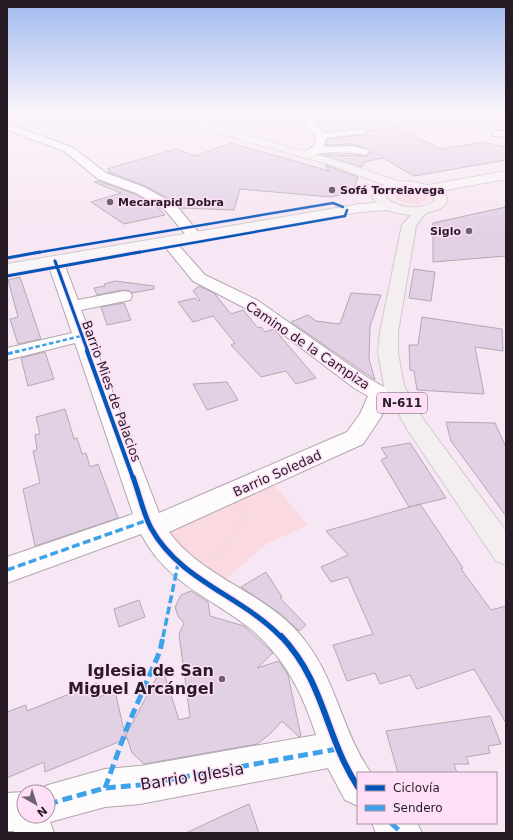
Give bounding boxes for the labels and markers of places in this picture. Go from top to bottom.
place label: Sofá Torrelavega [340,184,445,197]
marker: Sofá Torrelavega [327,185,337,195]
place label: Mecarapid Dobra [118,196,224,209]
marker: Mecarapid Dobra [105,197,115,207]
place label: Siglo [430,225,461,238]
marker: Siglo [464,226,474,236]
place label: Iglesia de San Miguel Arcángel [68,661,214,698]
marker: Iglesia de San Miguel Arcángel [217,674,227,684]

